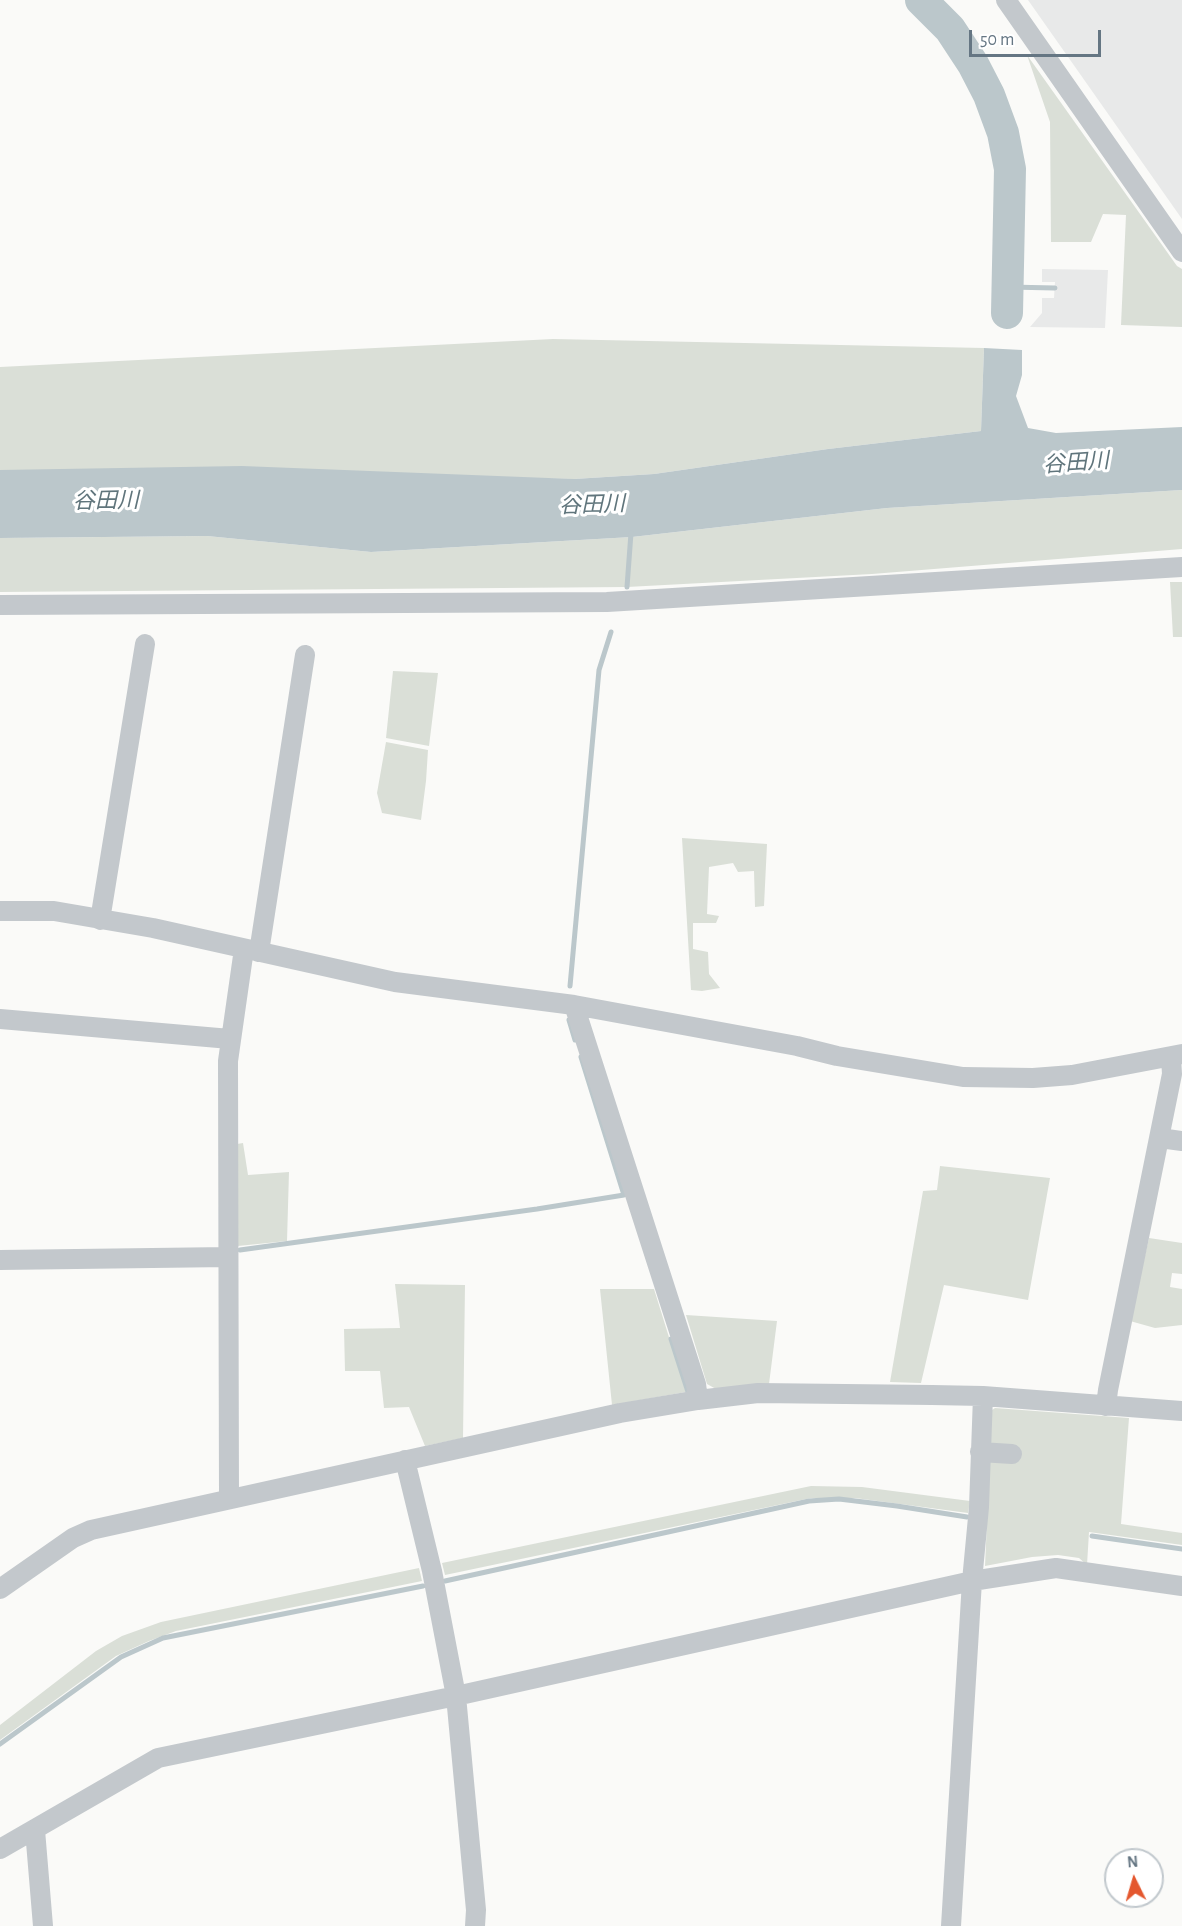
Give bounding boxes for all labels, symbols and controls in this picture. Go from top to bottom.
scale bar [972,18,1104,56]
text: 50 m [980,31,1014,49]
water label: 谷田川 [1042,448,1110,478]
water label: 谷田川 [73,487,139,515]
water label: 谷田川 [559,491,625,519]
north arrow [1104,1848,1164,1908]
text: N [1126,1854,1139,1871]

